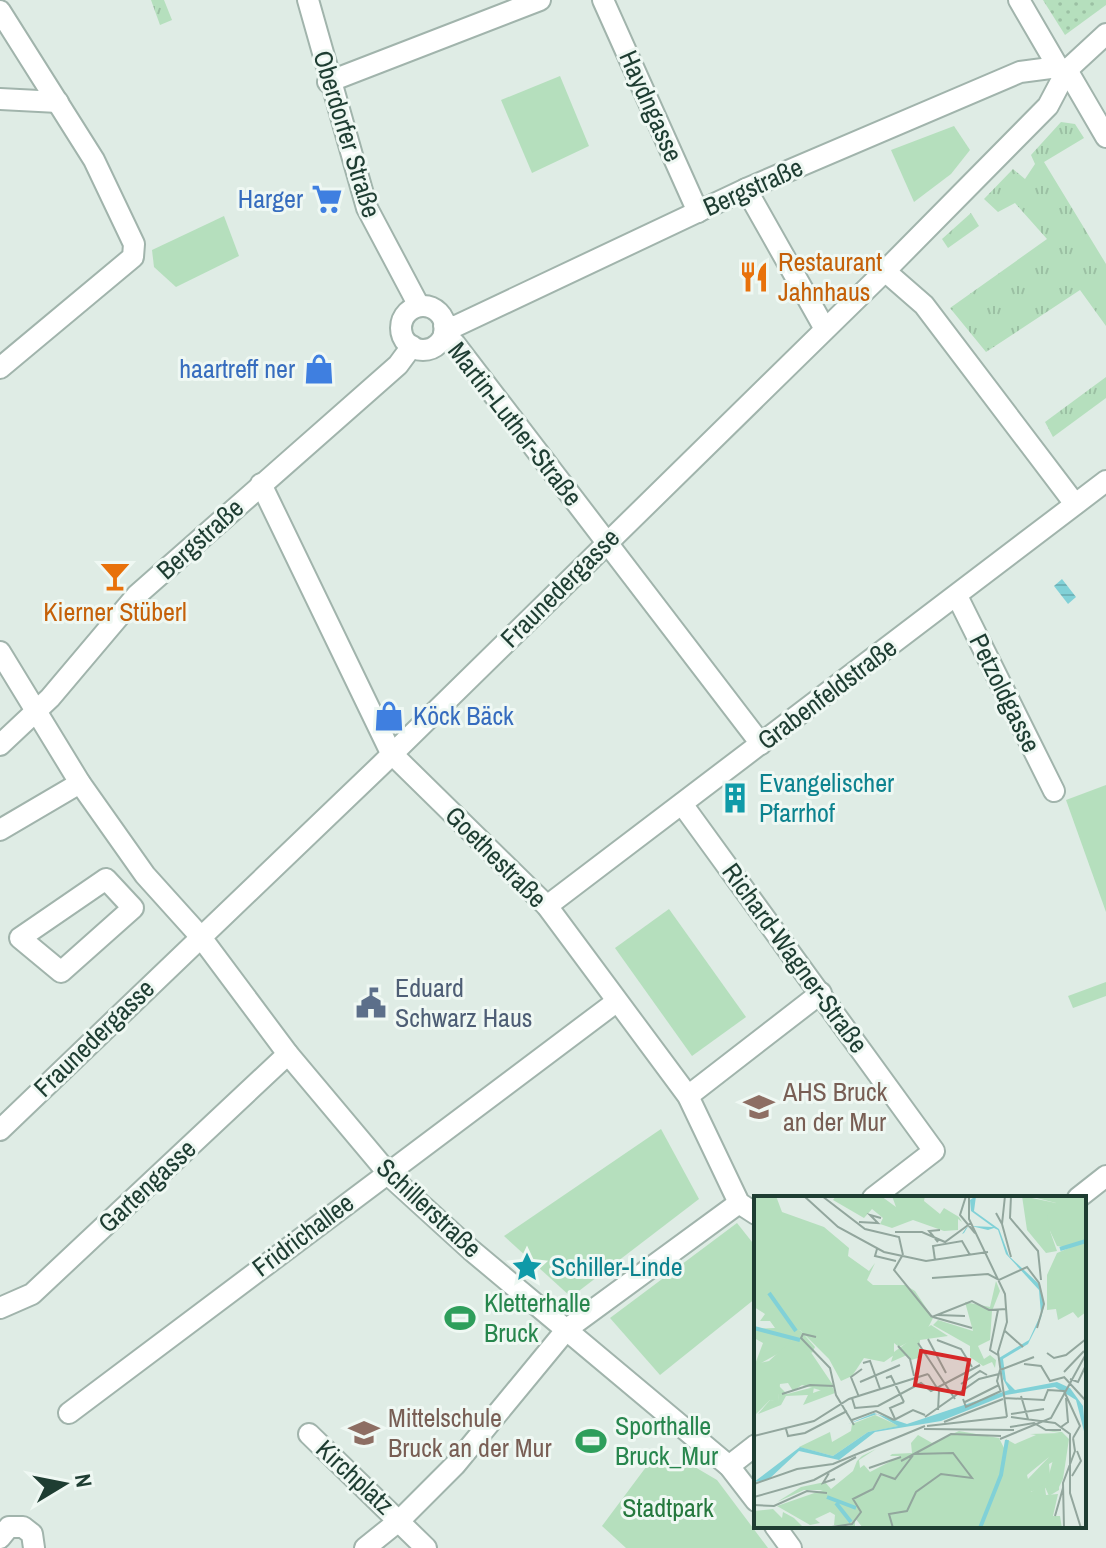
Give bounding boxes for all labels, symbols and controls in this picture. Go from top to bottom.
street label: Haydngasse [611,45,692,167]
street label: Oberdorfer Straße [305,46,390,222]
street label: Bergstraße [698,149,808,224]
place label: Harger [238,181,303,216]
supermarket icon: Harger [310,182,344,216]
place label: Restaurant Jahnhaus [778,244,882,309]
restaurant icon: Restaurant Jahnhaus [737,260,771,294]
street label: Martin-Luther-Straße [440,334,590,513]
place label: haartreff ner [179,351,295,386]
shop icon: haartreff ner [302,352,336,386]
street label: Bergstraße [149,490,251,587]
street label: Fraunedergasse [492,520,627,655]
bar icon: Kierner Stüberl [98,559,132,593]
place label: Kierner Stüberl [43,594,187,629]
street label: Petzoldgasse [962,628,1049,758]
street label: Grabenfeldstraße [750,630,903,757]
place label: Köck Bäck [413,698,514,733]
shop icon: Köck Bäck [372,699,406,733]
place label: Evangelischer Pfarrhof [759,765,894,830]
building icon: Evangelischer Pfarrhof [718,781,752,815]
street label: Goethestraße [438,798,555,915]
street label: Richard-Wagner-Straße [715,856,876,1060]
place label: Eduard Schwarz Haus [395,970,532,1035]
street label: Fraunedergasse [26,971,162,1104]
public building icon: Eduard Schwarz Haus [354,986,388,1020]
place label: AHS Bruck an der Mur [782,1074,888,1139]
school or university icon: AHS Bruck an der Mur [742,1090,776,1124]
street label: Gartengasse [90,1131,203,1240]
street label: Schillerstraße [369,1150,489,1265]
street label: Fridrichallee [245,1185,361,1284]
inset map [754,1196,1086,1528]
place label: Schiller-Linde [551,1249,683,1284]
place icon: Schiller-Linde [510,1250,544,1284]
place label: Kletterhalle Bruck [484,1285,591,1350]
sports icon: Kletterhalle Bruck [443,1301,477,1335]
place label: Mittelschule Bruck an der Mur [388,1400,552,1465]
place label: Sporthalle Bruck_Mur [615,1408,718,1473]
school or university icon: Mittelschule Bruck an der Mur [347,1416,381,1450]
sports icon: Sporthalle Bruck_Mur [574,1424,608,1458]
street label: Kirchplatz [309,1432,402,1522]
north arrow [24,1444,104,1524]
text: N [68,1472,100,1490]
park label: Stadtpark [622,1490,714,1525]

